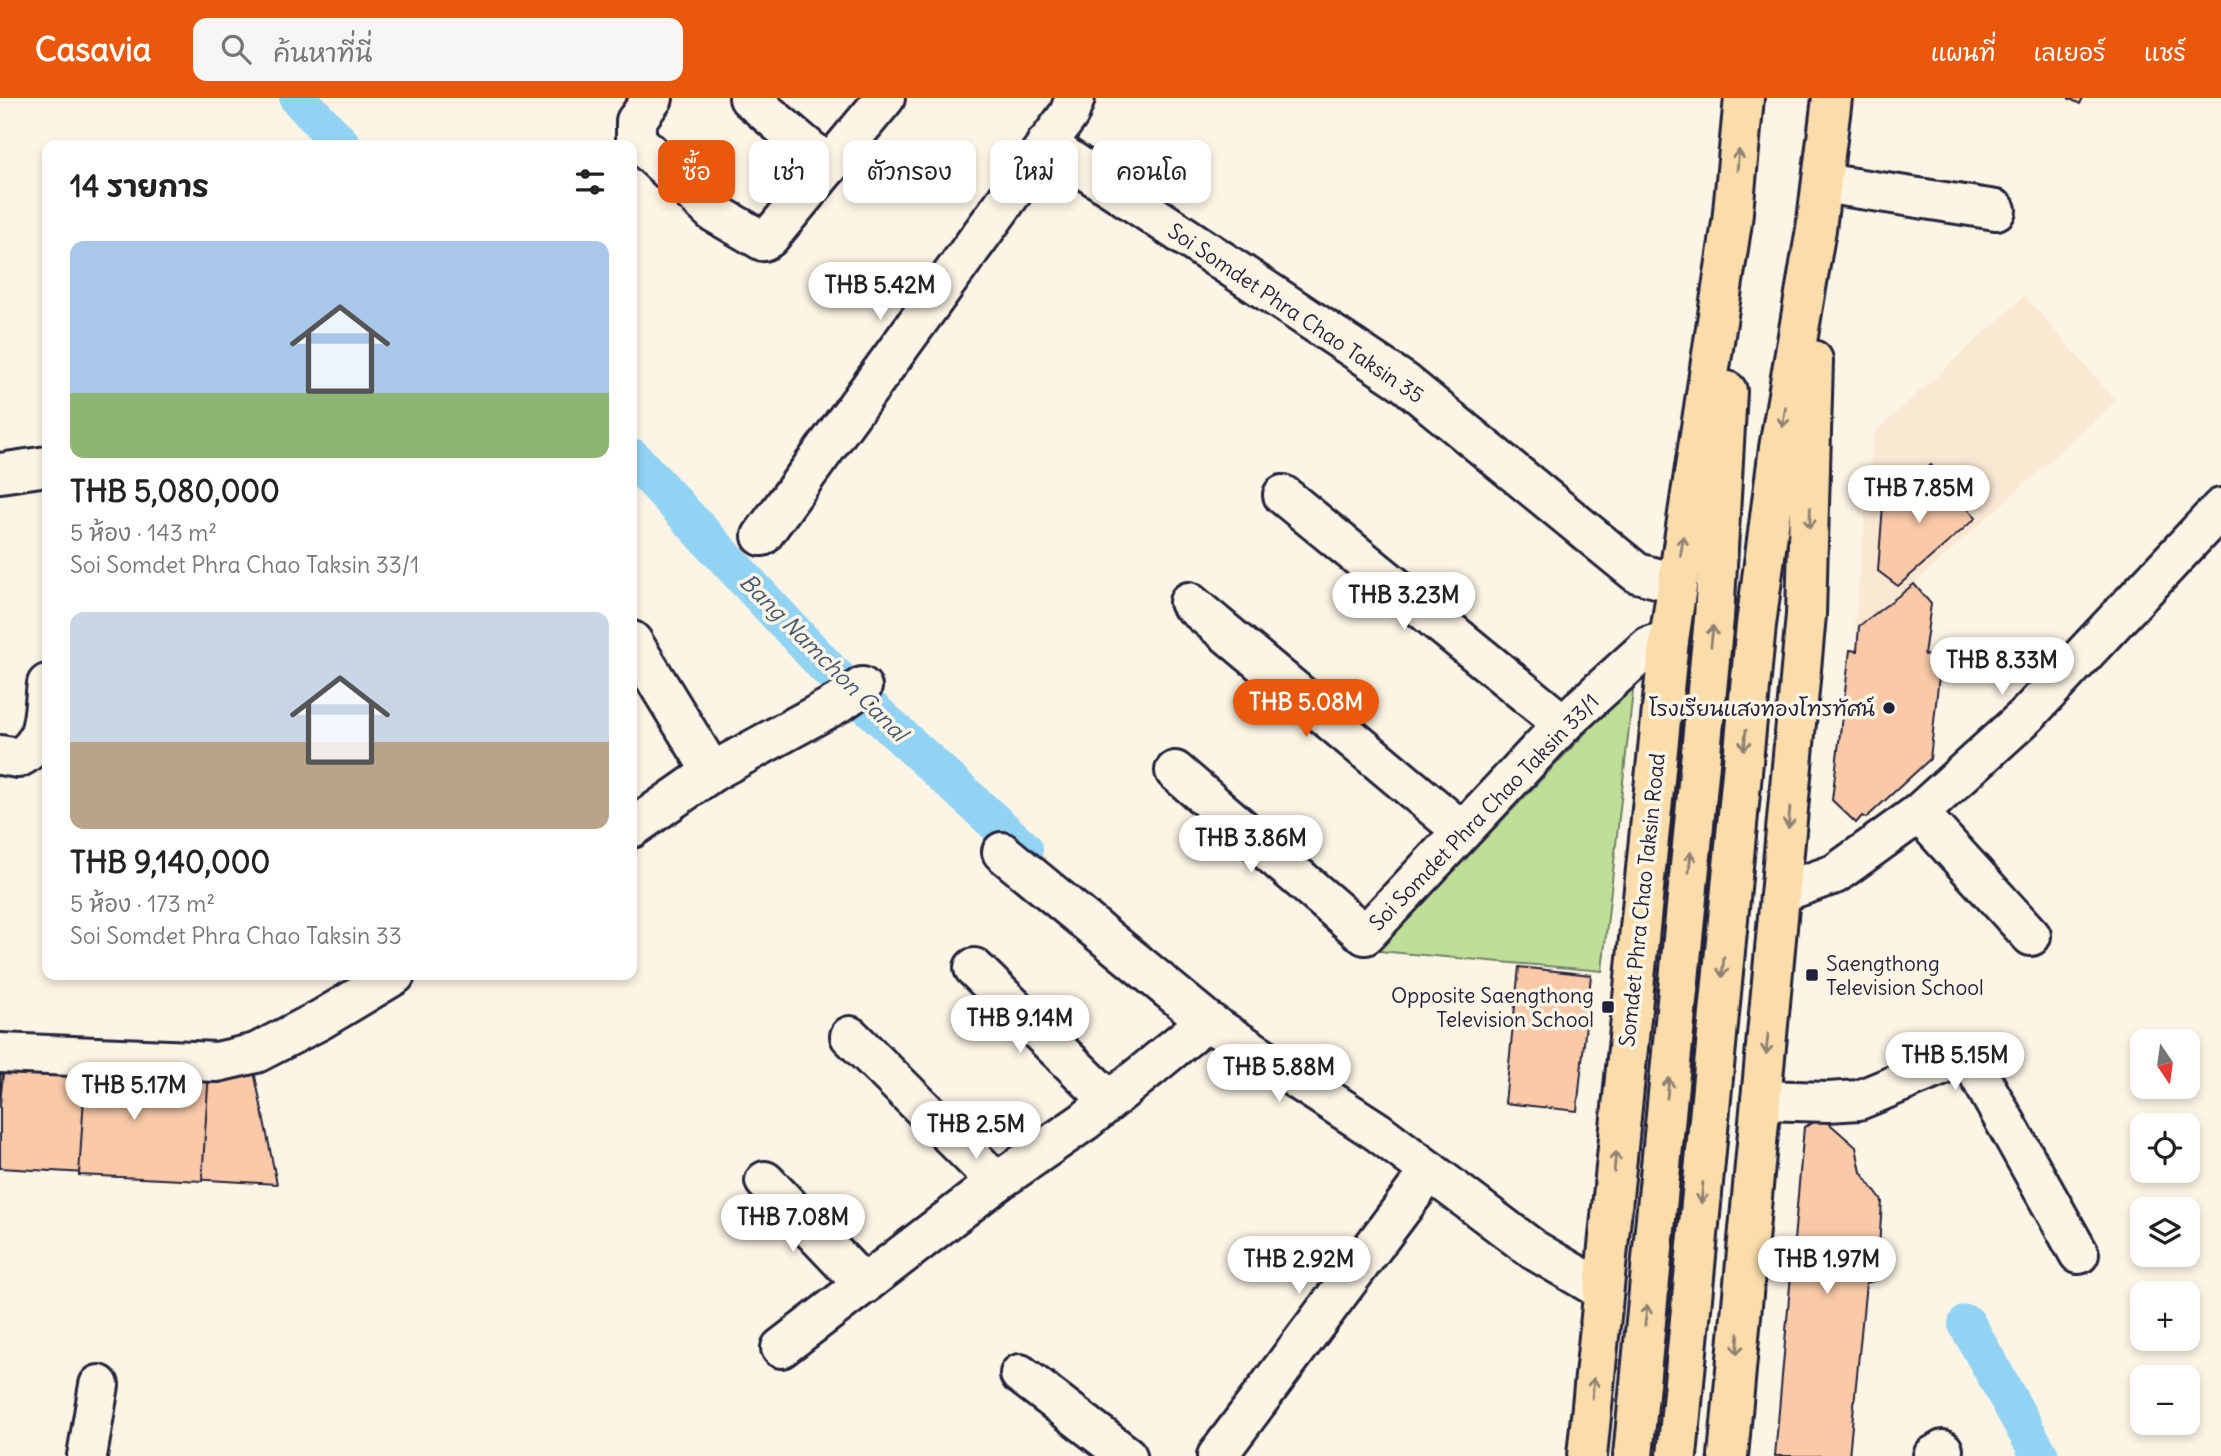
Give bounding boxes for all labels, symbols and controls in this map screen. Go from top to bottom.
search box [193,18,683,81]
text: Casavia [35,28,151,70]
icon: search [217,30,255,68]
text: ค้นหาที่นี่ [273,36,372,69]
text: แผนที่ [1931,37,1996,67]
text: เลเยอร์ [2034,37,2106,67]
text: แชร์ [2144,37,2186,67]
chip: ซื้อ [658,140,735,203]
chip: เช่า [749,140,829,203]
chip: ตัวกรอง [843,140,976,203]
chip: ใหม่ [990,140,1078,203]
chip: คอนโด [1092,140,1211,203]
one-way arrow [1732,149,1745,172]
icon: filters [571,163,609,201]
text: 14 รายการ [70,167,209,205]
street label: Soi Somdet Phra Chao Taksin 35 [1163,217,1429,409]
pin: THB 5.42M [800,262,960,322]
text: THB 5.42M [824,270,936,299]
icon: home [277,286,403,412]
one-way arrow [1777,405,1790,428]
pin: THB 7.85M [1839,466,1999,525]
text: THB 5,080,000 [70,472,280,510]
text: THB 7.85M [1864,473,1974,502]
one-way arrow [1803,506,1816,529]
text: 5 ห้อง · 143 m² [70,518,217,547]
one-way arrow [1676,535,1689,558]
text: Soi Somdet Phra Chao Taksin 33/1 [70,550,419,579]
water label: Bang Namchon Canal [734,567,916,749]
pin: THB 3.23M [1324,573,1484,632]
text: THB 3.23M [1348,580,1460,609]
one-way arrow [1706,625,1719,647]
pin: THB 8.33M [1922,638,2082,697]
text: THB 8.33M [1946,645,2058,674]
icon: home [277,657,403,783]
pin: THB 5.08M [1226,680,1386,739]
text: THB 5.08M [1249,687,1363,716]
street label: Soi Somdet Phra Chao Taksin 33/1 [1364,688,1604,936]
place label: โรงเรียนแสงทองโทรทัศน์ [1649,695,1875,722]
marker: โรงเรียนแสงทองโทรทัศน์ [1881,700,1897,716]
one-way arrow [1738,728,1751,751]
street label: Somdet Phra Chao Taksin Road [1613,752,1671,1048]
one-way arrow [1782,806,1795,829]
pin: THB 3.86M [1171,816,1331,875]
text: THB 3.86M [1195,823,1307,852]
text: THB 9,140,000 [70,843,270,881]
one-way arrow [1684,851,1697,874]
text: 5 ห้อง · 173 m² [70,889,215,918]
text: Soi Somdet Phra Chao Taksin 33 [70,921,402,950]
place label: Saengthong Television School [1826,950,1984,1001]
one-way arrow [1717,955,1730,977]
marker: Saengthong Television School [1804,967,1820,983]
place label: Opposite Saengthong Television School [1391,982,1594,1033]
pin: THB 9.14M [940,996,1100,1055]
marker: Opposite Saengthong Television School [1600,999,1616,1015]
text: THB 9.14M [967,1003,1073,1032]
north arrow [2130,1029,2200,1099]
map controls [2130,1029,2200,1435]
one-way arrow [1760,1032,1773,1055]
pin: THB 5.15M [1875,1032,2035,1092]
text: THB 5.15M [1901,1040,2009,1069]
pin: THB 5.88M [1199,1044,1359,1104]
text: THB 5.88M [1223,1052,1335,1081]
pin: THB 5.17M [54,1062,214,1122]
text: THB 5.17M [81,1070,187,1099]
one-way arrow [1662,1078,1675,1100]
pin: THB 2.5M [904,1102,1048,1161]
text: THB 2.5M [927,1109,1025,1138]
button: locate [2130,1113,2200,1183]
one-way arrow [1609,1151,1622,1173]
one-way arrow [1695,1181,1708,1204]
pin: THB 7.08M [713,1194,873,1254]
button: layers [2130,1197,2200,1267]
text: THB 7.08M [737,1202,849,1231]
pin: THB 2.92M [1219,1236,1379,1296]
pin: THB 1.97M [1747,1236,1907,1296]
text: THB 2.92M [1244,1244,1354,1273]
text: THB 1.97M [1774,1244,1880,1273]
button: + [2130,1281,2200,1351]
one-way arrow [1640,1304,1653,1327]
one-way arrow [1732,1332,1745,1355]
button: − [2130,1365,2200,1435]
one-way arrow [1587,1377,1600,1400]

